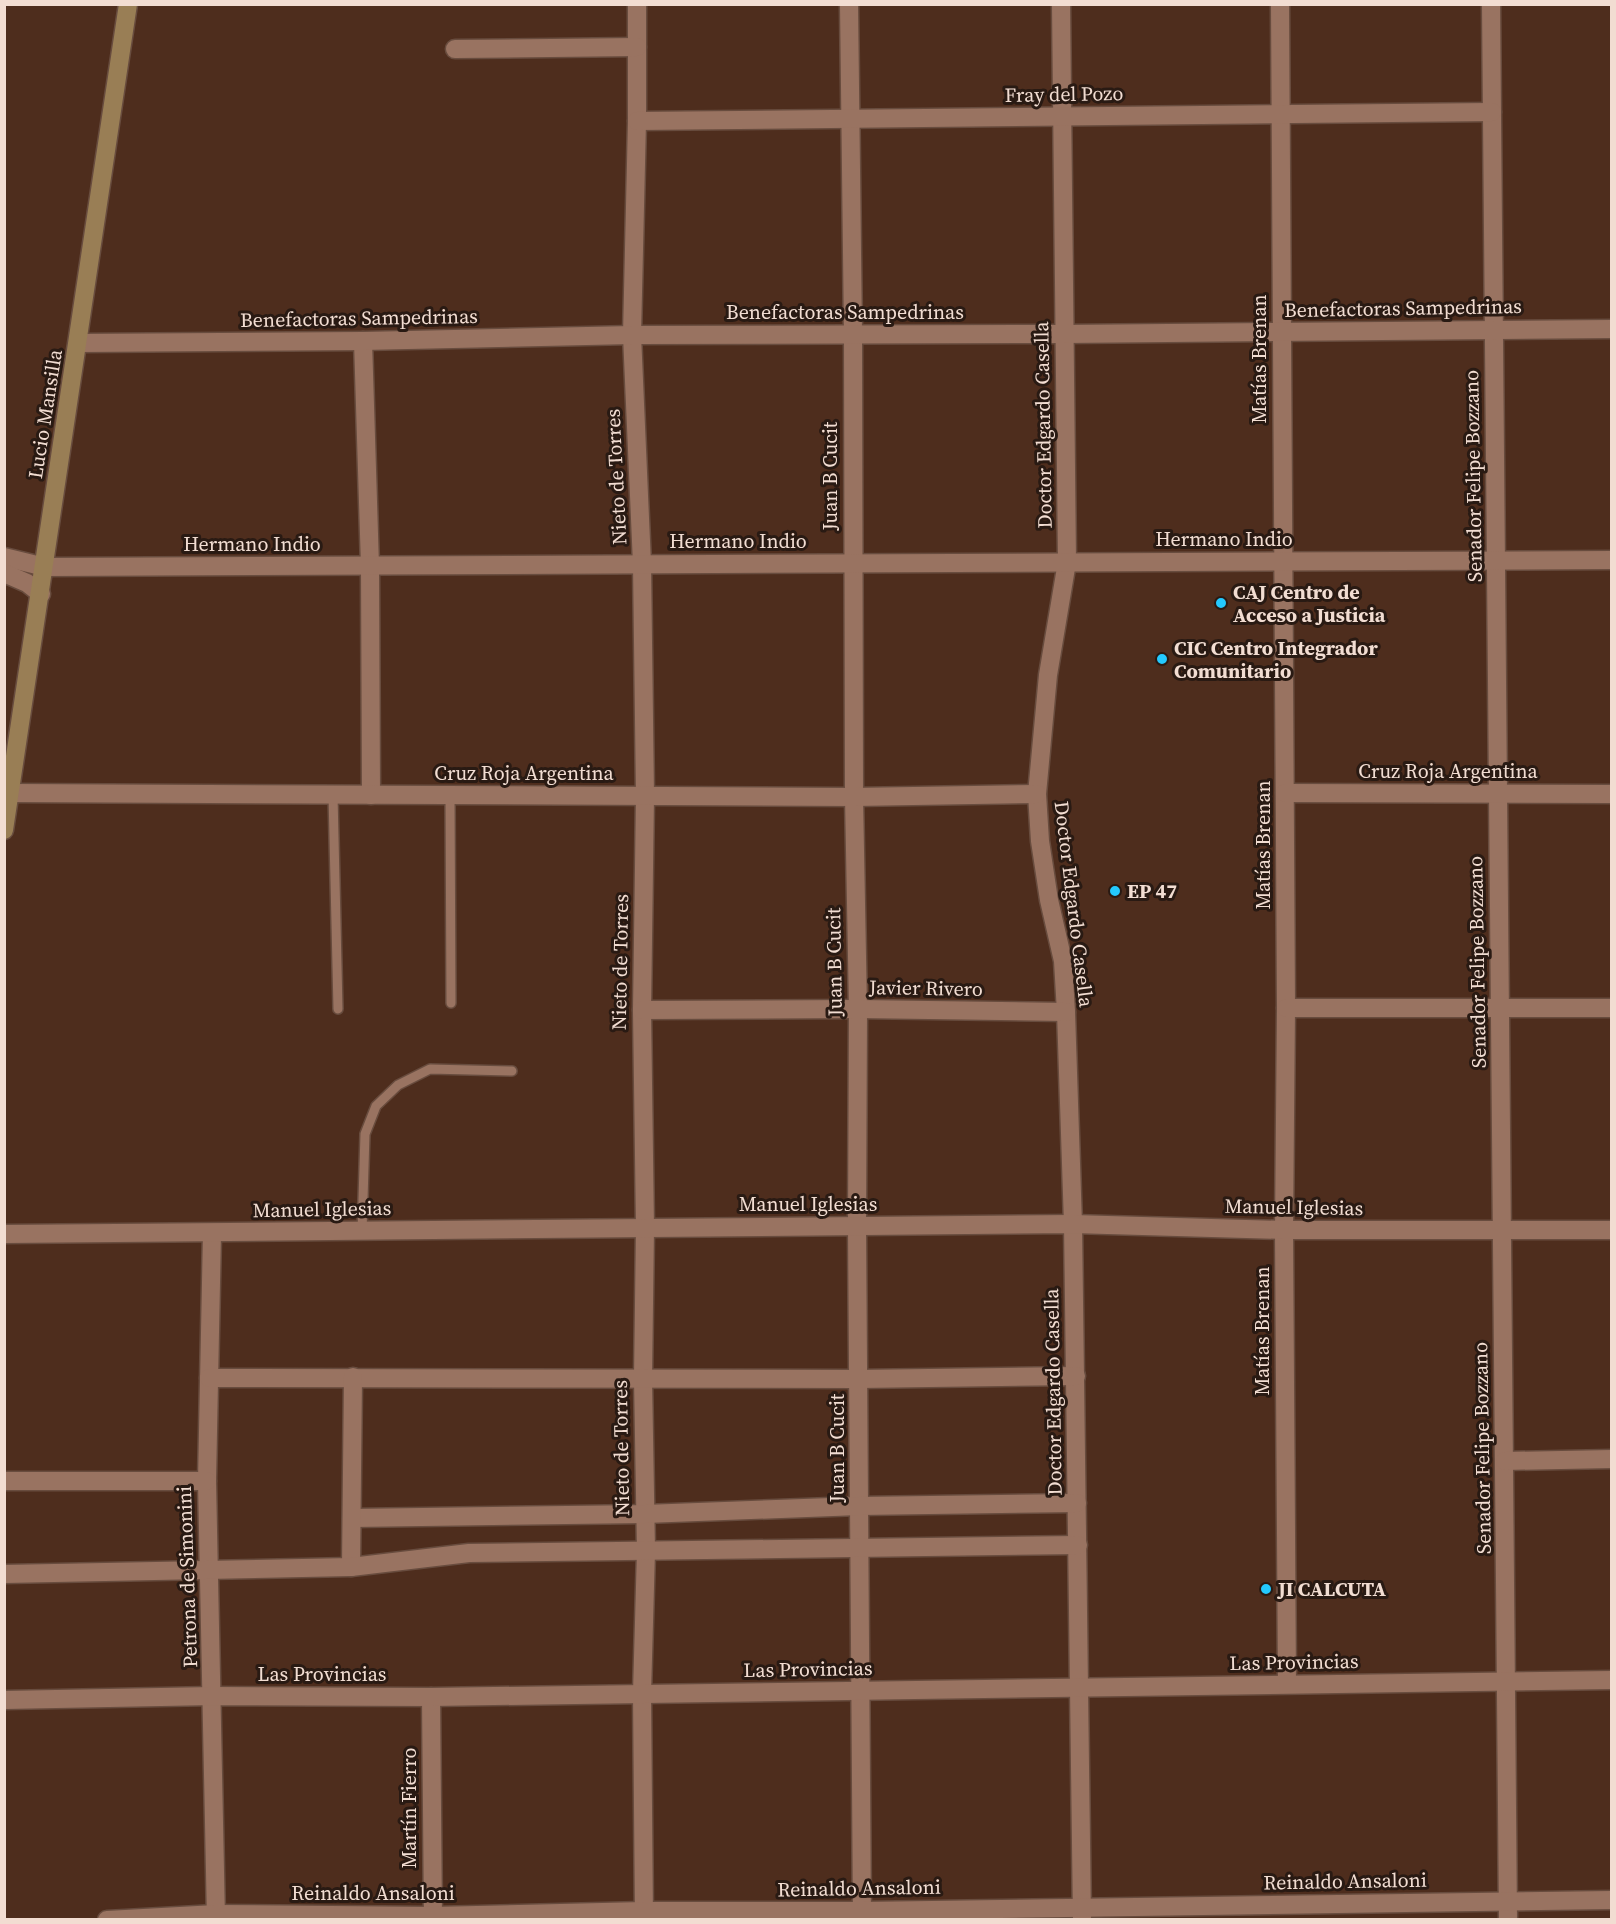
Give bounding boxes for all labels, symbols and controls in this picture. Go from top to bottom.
street label: Fray del Pozo [1004,79,1124,109]
street label: Benefactoras Sampedrinas [1284,292,1522,324]
street label: Matías Brenan [1245,294,1273,424]
street label: Benefactoras Sampedrinas [726,298,964,326]
street label: Benefactoras Sampedrinas [240,302,478,334]
street label: Doctor Edgardo Casella [1027,320,1059,529]
street label: Lucio Mansilla [21,346,69,481]
street label: Senador Felipe Bozzano [1457,370,1489,582]
street label: Nieto de Torres [598,408,634,546]
street label: Juan B Cucit [816,421,844,531]
street label: Hermano Indio [1155,525,1293,553]
street label: Hermano Indio [669,527,807,555]
street label: Hermano Indio [183,530,321,558]
place label: CAJ Centro de Acceso a Justicia [1233,578,1386,629]
marker: CAJ Centro de Acceso a Justicia [1214,596,1228,610]
place label: CIC Centro Integrador Comunitario [1174,634,1378,685]
marker: CIC Centro Integrador Comunitario [1155,652,1169,666]
street label: Cruz Roja Argentina [1358,757,1539,785]
street label: Cruz Roja Argentina [434,759,615,787]
street label: Matías Brenan [1249,780,1277,910]
street label: Doctor Edgardo Casella [1047,799,1101,1009]
street label: Senador Felipe Bozzano [1461,856,1493,1068]
place label: EP 47 [1127,877,1177,905]
marker: EP 47 [1108,884,1122,898]
street label: Nieto de Torres [605,894,635,1030]
street label: Juan B Cucit [819,907,849,1018]
street label: Javier Rivero [868,973,983,1003]
street label: Manuel Iglesias [739,1190,877,1218]
street label: Manuel Iglesias [1224,1192,1364,1222]
street label: Manuel Iglesias [252,1194,392,1224]
street label: Matías Brenan [1248,1266,1276,1396]
street label: Doctor Edgardo Casella [1037,1287,1069,1496]
street label: Senador Felipe Bozzano [1466,1342,1498,1554]
street label: Nieto de Torres [606,1380,636,1516]
street label: Juan B Cucit [823,1393,851,1503]
street label: Petrona de Simonini [170,1486,204,1668]
place label: JI CALCUTA [1276,1575,1387,1603]
marker: JI CALCUTA [1259,1582,1273,1596]
street label: Las Provincias [1229,1647,1359,1677]
street label: Las Provincias [743,1654,873,1684]
street label: Las Provincias [257,1660,387,1688]
street label: Martín Fierro [395,1747,423,1869]
street label: Reinaldo Ansaloni [1263,1866,1427,1896]
street label: Reinaldo Ansaloni [777,1873,941,1903]
street label: Reinaldo Ansaloni [291,1879,455,1907]

